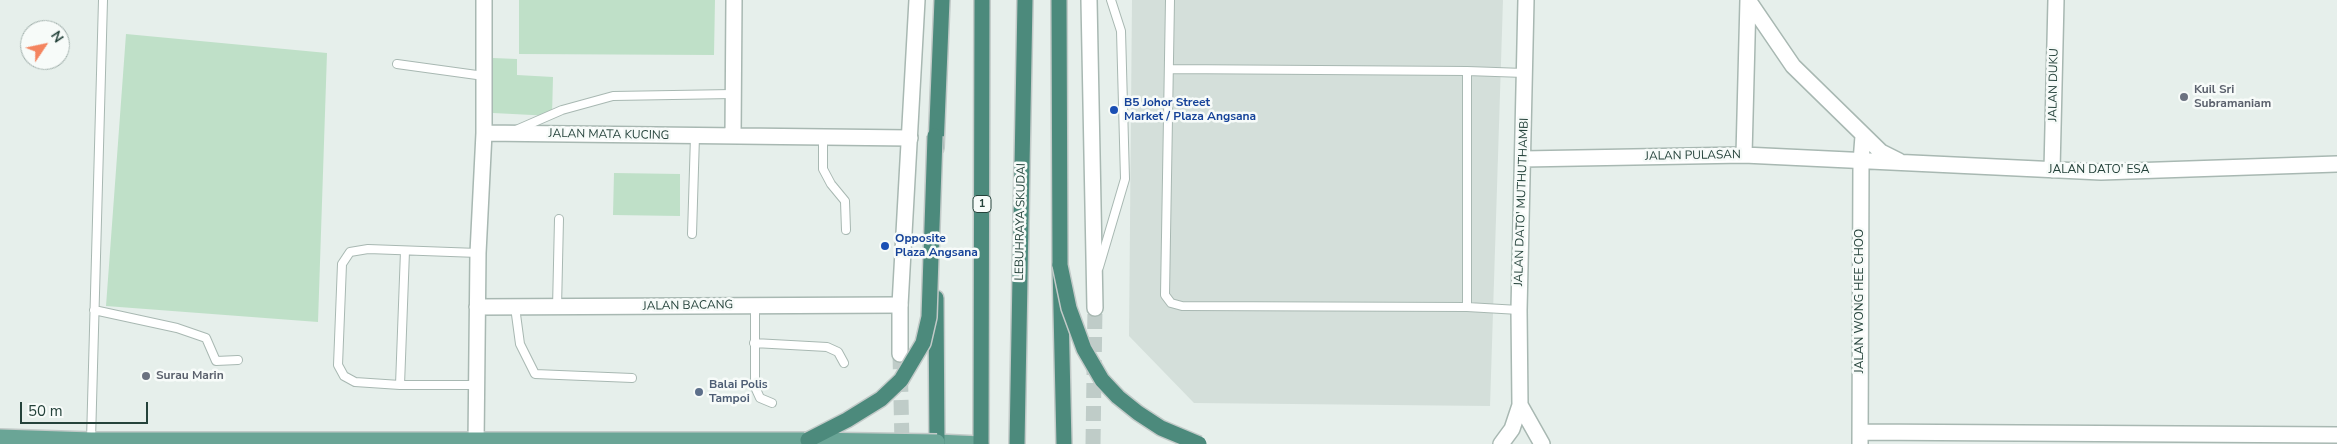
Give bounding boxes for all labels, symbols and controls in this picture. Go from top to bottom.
north arrow [20,20,70,70]
text: N [46,27,68,47]
street label: JALAN DUKU [2046,48,2062,122]
place label: Kuil Sri Subramaniam [2194,83,2271,111]
marker: Kuil Sri Subramaniam [2178,91,2190,103]
place label: B5 Johor Street Market / Plaza Angsana [1124,96,1256,124]
marker: B5 Johor Street Market / Plaza Angsana [1108,104,1120,116]
street label: JALAN DATO' MUTHUTHAMBI [1512,118,1532,286]
street label: JALAN MATA KUCING [549,127,669,143]
street label: JALAN PULASAN [1645,148,1741,164]
street label: LEBUHRAYA SKUDAI [1013,163,1029,281]
street label: JALAN DATO' ESA [2049,163,2149,177]
road number: 1 [973,195,991,212]
street label: JALAN WONG HEE CHOO [1853,229,1867,373]
place label: Opposite Plaza Angsana [895,232,978,260]
marker: Opposite Plaza Angsana [879,240,891,252]
street label: JALAN BACANG [643,298,733,314]
place label: Surau Marin [156,369,224,383]
marker: Surau Marin [140,370,152,382]
place label: Balai Polis Tampoi [709,378,768,406]
marker: Balai Polis Tampoi [693,386,705,398]
scale bar [22,392,150,424]
text: 50 m [28,401,63,421]

